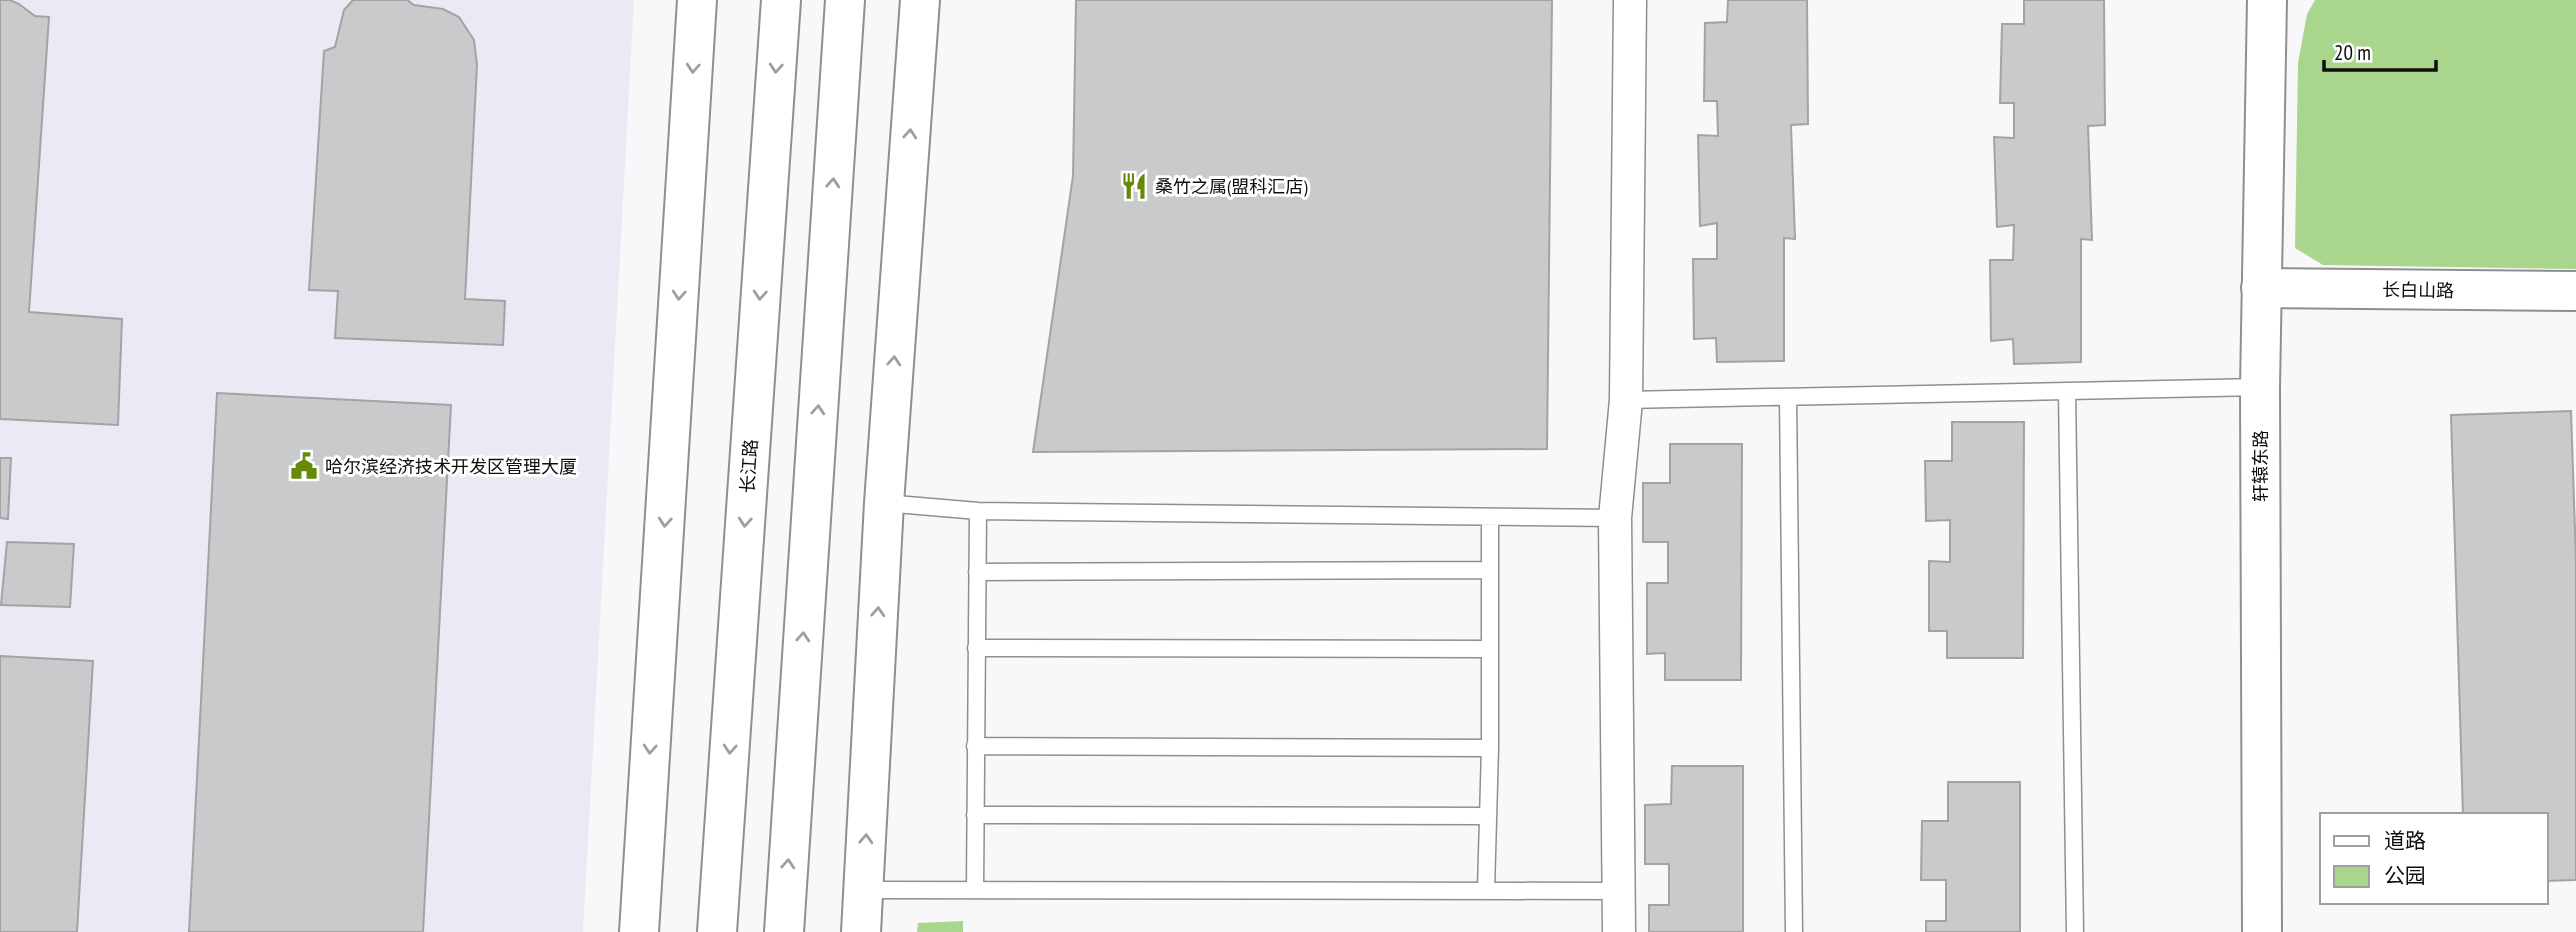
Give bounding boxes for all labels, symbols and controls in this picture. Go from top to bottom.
scale bar [2324,28,2436,72]
text: 20 m [2334,39,2371,66]
one-way arrow [686,63,701,74]
one-way arrow [769,63,784,74]
one-way arrow [903,128,918,139]
restaurant icon: 桑竹之属(盟科汇店) [1119,171,1149,201]
place label: 桑竹之属(盟科汇店) [1155,175,1308,198]
one-way arrow [825,177,840,188]
street label: 长白山路 [2382,278,2454,302]
one-way arrow [671,290,686,301]
one-way arrow [753,290,768,301]
one-way arrow [887,355,902,366]
one-way arrow [810,404,825,415]
street label: 轩辕东路 [2249,430,2272,502]
street label: 长江路 [736,438,762,494]
public building icon: 哈尔滨经济技术开发区管理大厦 [289,451,319,481]
place label: 哈尔滨经济技术开发区管理大厦 [325,455,577,478]
one-way arrow [657,517,672,528]
one-way arrow [738,517,753,528]
one-way arrow [871,606,886,617]
one-way arrow [795,631,810,642]
one-way arrow [643,744,658,755]
one-way arrow [722,744,737,755]
legend [2320,813,2548,904]
text: 道路 [2384,827,2426,854]
one-way arrow [859,834,874,845]
one-way arrow [780,858,795,869]
text: 公园 [2384,862,2426,889]

